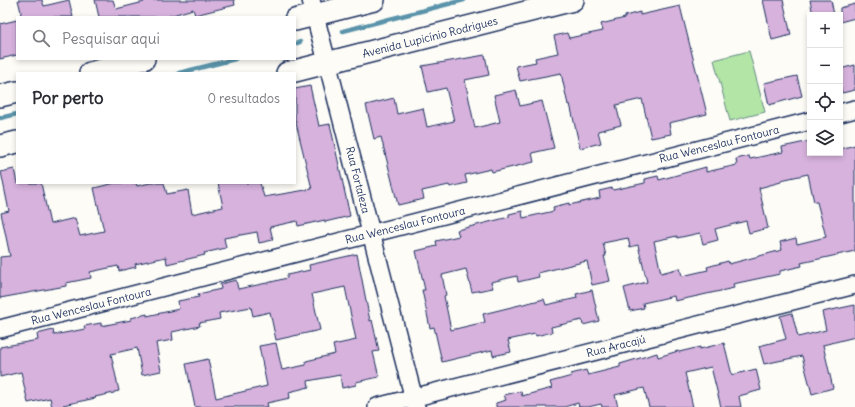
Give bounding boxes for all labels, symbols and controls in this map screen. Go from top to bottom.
map controls [807,12,843,156]
button: + [807,12,843,48]
street label: Avenida Lupicínio Rodrigues [361,13,499,61]
search box [16,16,296,60]
icon: search [30,27,52,49]
text: Pesquisar aqui [62,29,160,48]
button: − [807,48,843,84]
button: locate [807,84,843,120]
text: Por perto [32,87,103,109]
text: 0 resultados [207,90,280,107]
button: layers [807,120,843,156]
street label: Rua Wenceslau Fontoura [657,122,781,166]
street label: Rua Fortaleza [343,145,373,215]
street label: Rua Wenceslau Fontoura [343,203,467,247]
street label: Rua Wenceslau Fontoura [29,284,153,328]
street label: Rua Aracajú [585,332,648,360]

